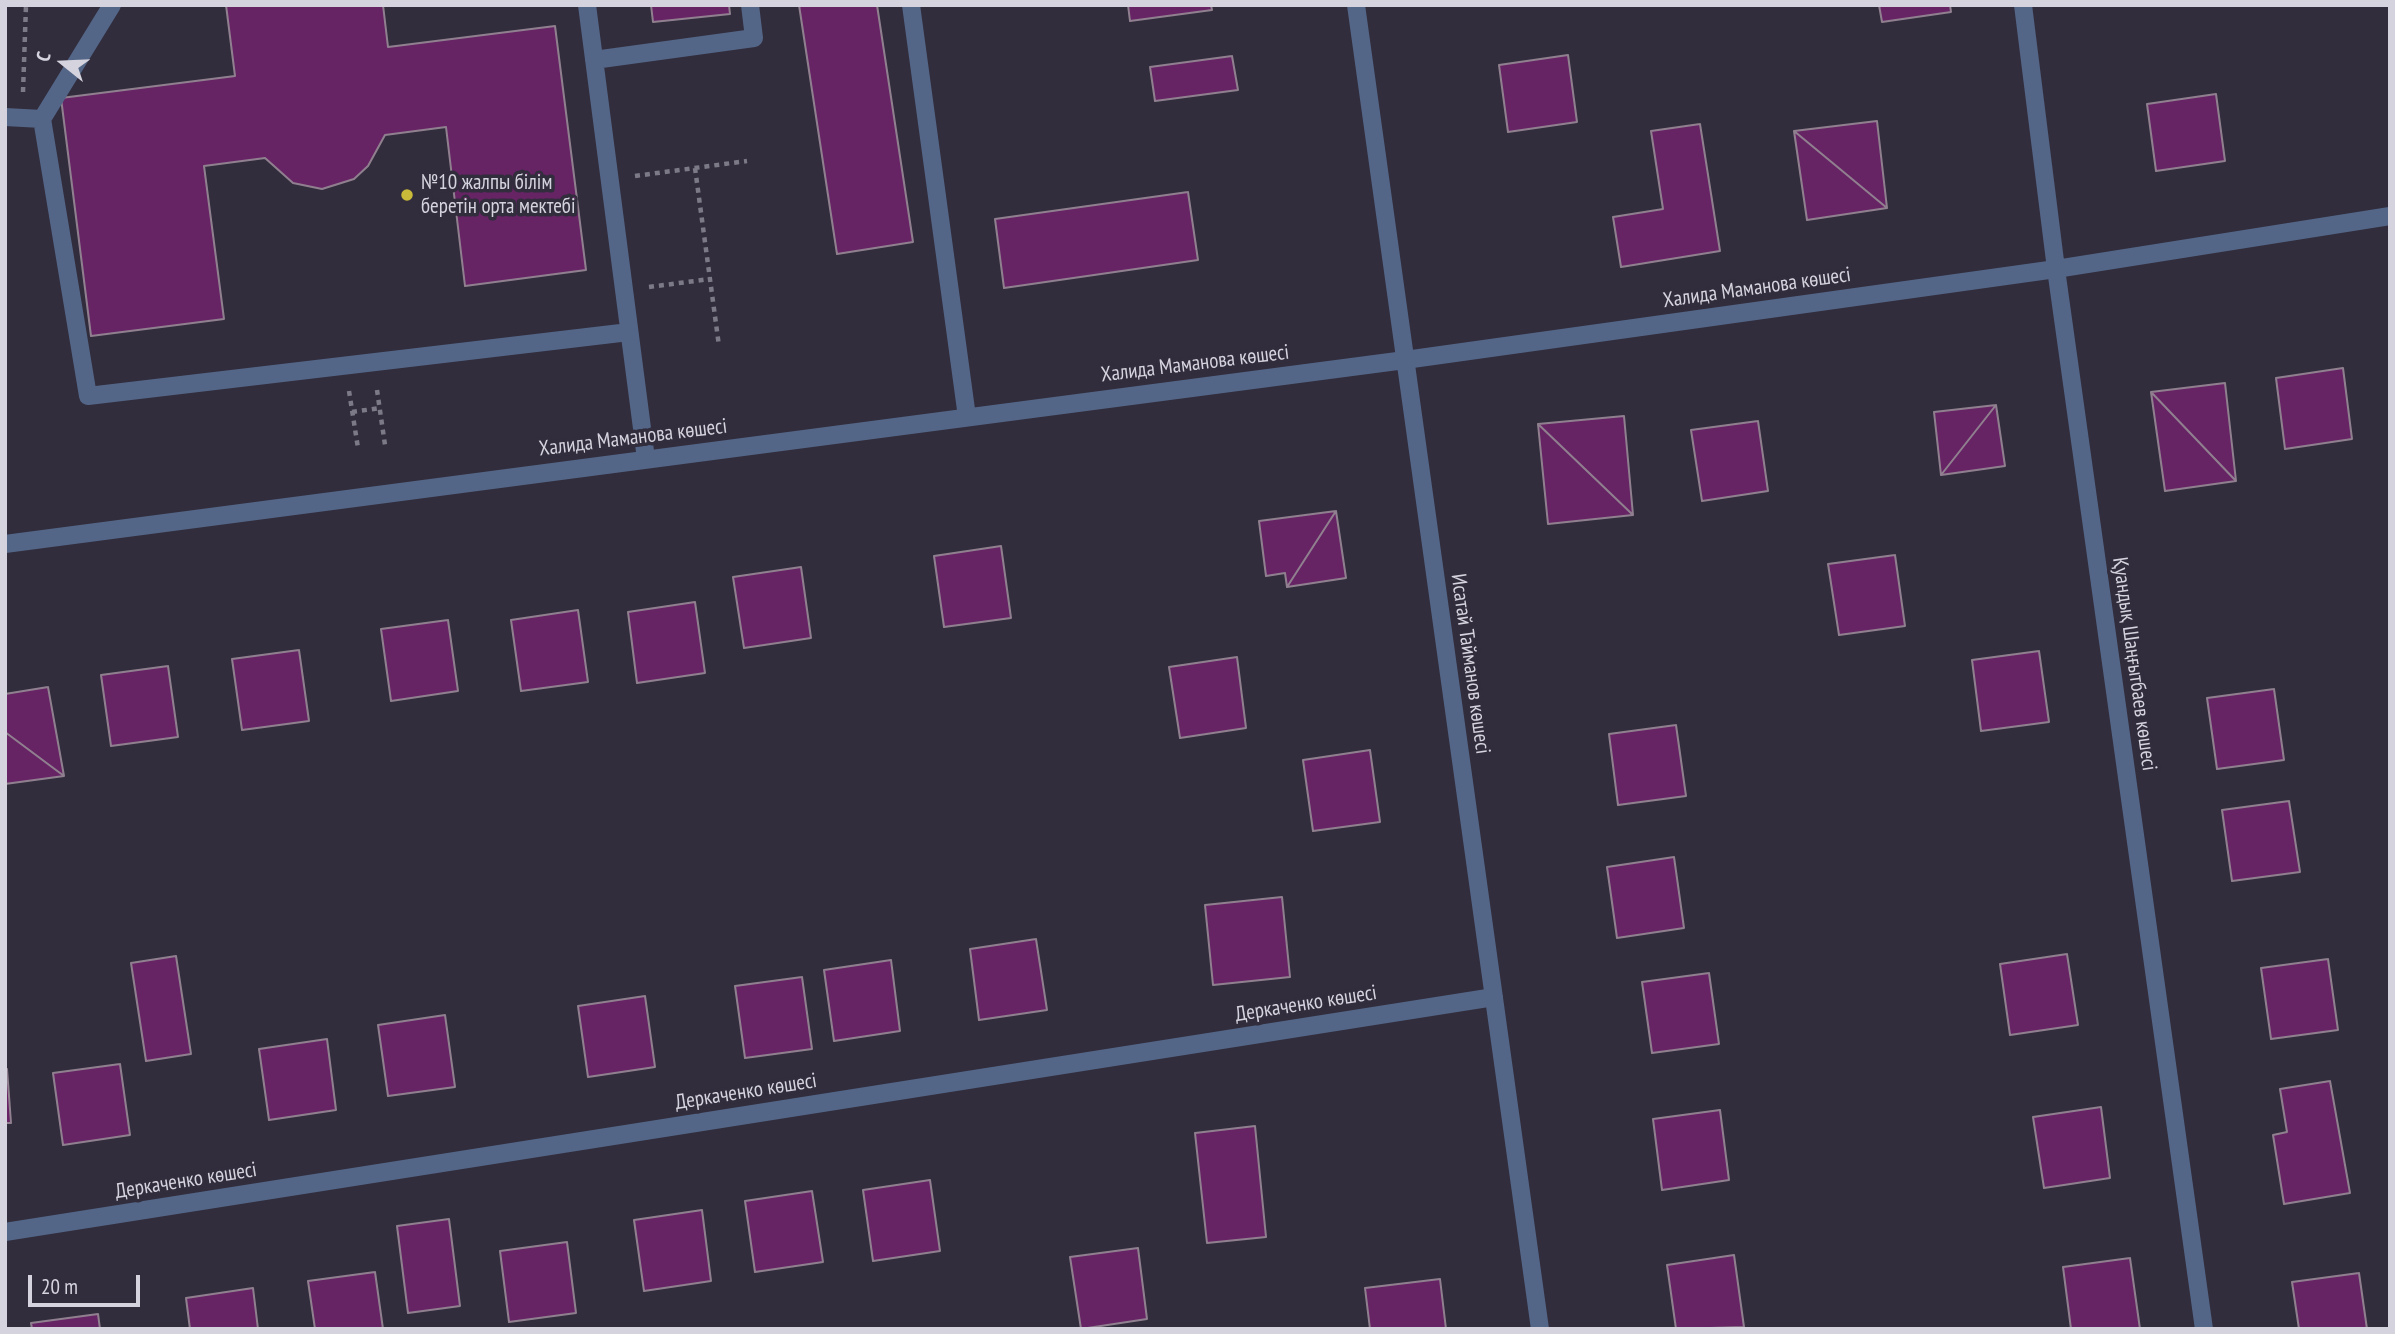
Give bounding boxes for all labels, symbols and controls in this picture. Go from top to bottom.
north arrow [28,28,98,98]
text: С [30,49,56,64]
place label: №10 жалпы білім беретін орта мектебі [421,170,575,220]
marker: №10 жалпы білім беретін орта мектебі [399,187,415,203]
street label: Халида Маманова көшесі [1661,262,1853,314]
street label: Халида Маманова көшесі [1099,340,1291,388]
street label: Халида Маманова көшесі [537,414,729,462]
street label: Қуандық Шаңғытбаев көшесі [2107,556,2161,772]
street label: Исатай Тайманов көшесі [1445,572,1495,756]
street label: Деркаченко көшесі [1233,980,1379,1028]
street label: Деркаченко көшесі [673,1068,819,1116]
street label: Деркаченко көшесі [113,1157,259,1205]
scale bar [32,1260,144,1304]
text: 20 m [41,1273,78,1300]

